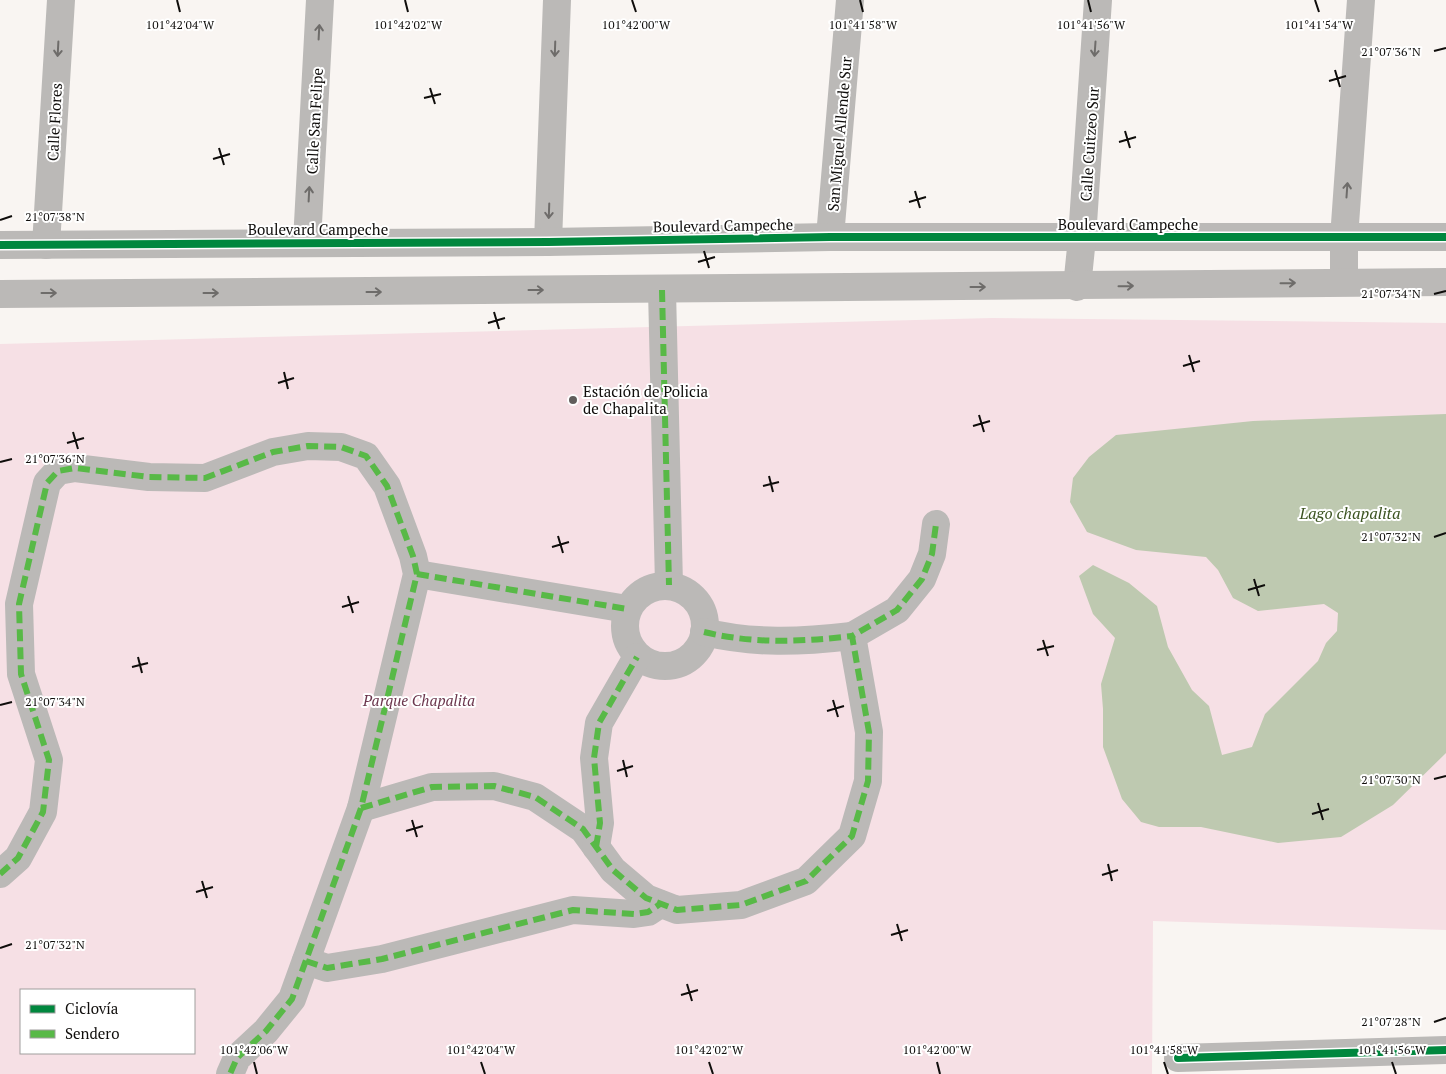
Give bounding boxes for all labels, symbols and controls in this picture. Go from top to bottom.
text: 101°42'04"W [146,17,215,32]
text: 101°42'02"W [374,17,443,32]
text: 101°42'00"W [602,17,671,32]
text: 101°41'58"W [829,17,898,32]
text: 101°41'56"W [1057,17,1126,32]
text: 101°41'54"W [1285,17,1354,32]
one-way arrow [314,24,323,40]
one-way arrow [54,40,63,56]
one-way arrow [550,40,560,56]
one-way arrow [1090,40,1099,56]
text: 21°07'36"N [1361,44,1421,59]
street label: San Miguel Allende Sur [822,56,856,212]
street label: Calle San Felipe [301,67,327,175]
street label: Calle Flores [42,82,66,162]
street label: Calle Cuitzeo Sur [1075,86,1103,202]
one-way arrow [1343,182,1352,198]
one-way arrow [305,186,314,202]
one-way arrow [545,203,554,219]
text: 21°07'38"N [25,209,85,224]
street label: Boulevard Campeche [653,214,793,236]
street label: Boulevard Campeche [1058,214,1198,234]
street label: Boulevard Campeche [248,219,388,239]
one-way arrow [1280,278,1296,288]
one-way arrow [1117,281,1133,291]
one-way arrow [969,282,985,292]
one-way arrow [528,285,544,295]
text: 21°07'34"N [1361,286,1421,301]
one-way arrow [365,287,381,296]
one-way arrow [203,288,219,297]
one-way arrow [40,289,56,298]
place label: Estación de Policia de Chapalita [583,381,709,418]
marker: Estación de Policia de Chapalita [567,394,579,406]
text: 21°07'36"N [25,451,85,466]
water label: Lago chapalita [1298,502,1401,524]
text: 21°07'32"N [1361,529,1421,544]
park label: Parque Chapalita [362,690,475,710]
text: 21°07'34"N [25,694,85,709]
text: 21°07'30"N [1361,772,1421,787]
text: 21°07'32"N [25,937,85,952]
legend [20,989,195,1054]
text: Ciclovía [65,998,119,1018]
text: 21°07'28"N [1361,1014,1421,1029]
text: Sendero [65,1023,119,1043]
text: 101°42'06"W [220,1042,289,1057]
text: 101°42'04"W [447,1042,516,1057]
text: 101°42'02"W [675,1042,744,1057]
text: 101°42'00"W [903,1042,972,1057]
text: 101°41'58"W [1130,1042,1199,1057]
text: 101°41'56"W [1358,1042,1427,1057]

